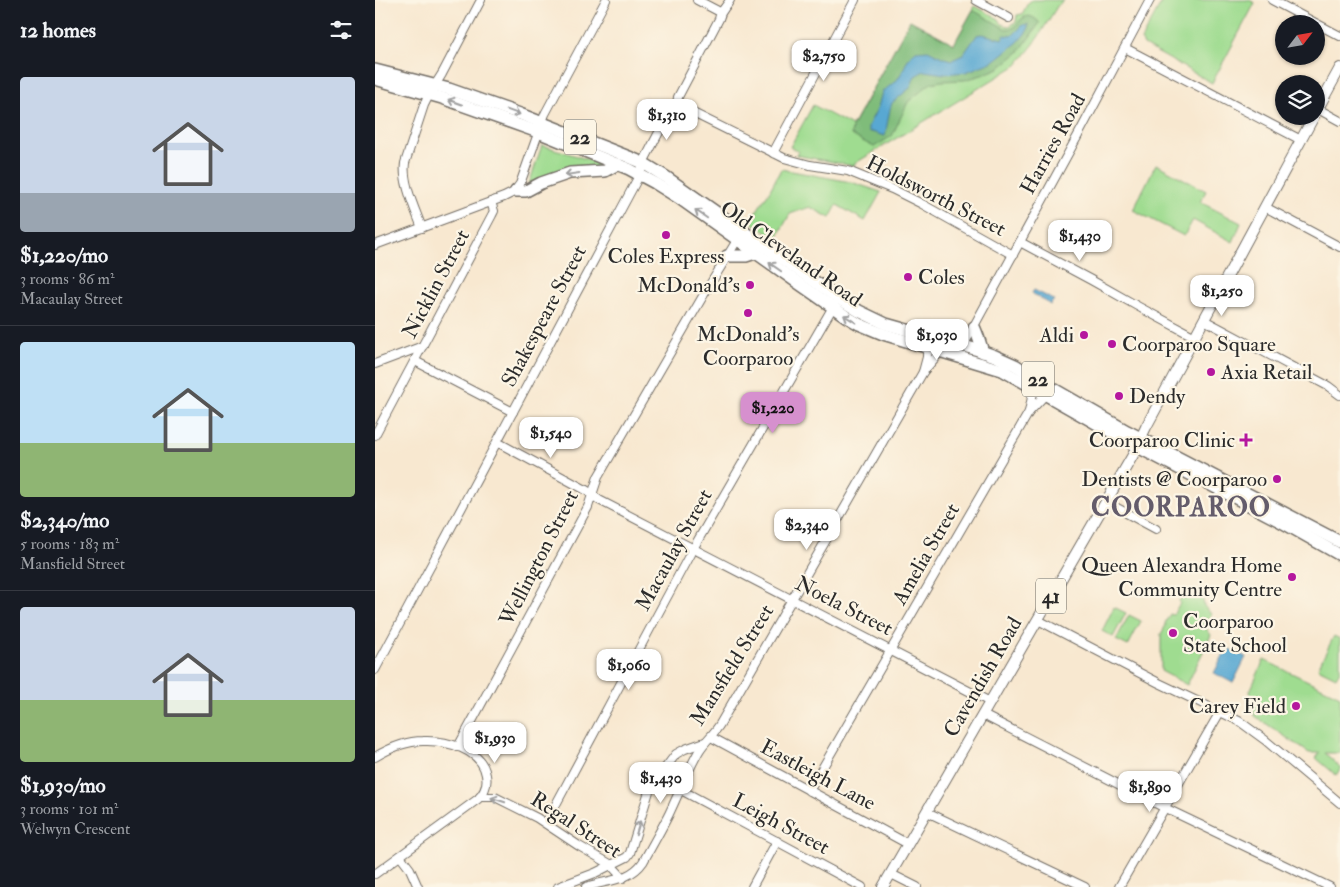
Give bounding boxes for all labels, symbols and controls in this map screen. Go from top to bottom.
north arrow [1275,15,1325,65]
map controls [1275,15,1325,125]
icon: filters [327,16,355,44]
text: 12 homes [20,17,96,44]
pin: $2,750 [783,39,865,82]
text: $2,750 [803,46,845,66]
button: layers [1275,75,1325,125]
street label: Harries Road [1014,88,1092,199]
one-way arrow [448,97,464,106]
pin: $1,310 [626,98,708,141]
text: $1,310 [648,105,686,125]
one-way arrow [505,108,520,117]
icon: home [143,109,233,199]
road number: 22 [564,120,596,154]
street label: Holdsworth Street [862,149,1011,243]
one-way arrow [564,169,580,179]
street label: Old Cleveland Road [715,195,868,313]
one-way arrow [694,209,708,219]
pin: $1,430 [1039,220,1121,262]
street label: Nicklin Street [396,225,476,343]
text: $1,430 [1059,226,1101,246]
marker: Coles Express [660,229,672,241]
street label: Shakespeare Street [495,240,593,391]
text: $1,220/mo [20,242,108,269]
place label: Coles Express [607,243,725,270]
one-way arrow [768,262,782,272]
place label: Coles [918,264,965,291]
text: 3 rooms · 86 m² [20,269,114,289]
marker: Coles [902,271,914,283]
place label: McDonald's [637,272,740,299]
pin: $1,250 [1181,274,1263,317]
marker: McDonald's [744,279,756,291]
text: $1,250 [1201,281,1243,301]
text: Macaulay Street [20,289,123,309]
marker: McDonald's Coorparoo [742,307,754,319]
one-way arrow [843,313,857,324]
pin: $1,030 [896,318,978,361]
place label: McDonald's Coorparoo [697,321,799,372]
place label: Aldi [1038,322,1074,349]
text: $1,030 [916,325,958,345]
marker: Aldi [1078,329,1090,341]
place label: Coorparoo Square [1122,331,1276,358]
marker: Coorparoo Square [1106,338,1118,350]
place label: Axia Retail [1220,359,1313,386]
road number: 22 [1022,362,1054,396]
marker: Axia Retail [1205,366,1217,378]
icon: home [143,375,233,465]
place label: Dendy [1129,383,1186,410]
marker: Dendy [1113,390,1125,402]
pin: $1,220 [732,392,814,434]
text: $1,220 [752,398,795,418]
pin: $1,540 [510,416,592,459]
text: $1,540 [530,423,572,443]
place label: Coorparoo Clinic [1089,427,1236,454]
marker: Coorparoo Clinic [1239,433,1253,447]
place label: Dentists @ Coorparoo [1081,466,1267,493]
marker: Dentists @ Coorparoo [1271,473,1283,485]
street label: Macaulay Street [629,484,719,616]
street label: Wellington Street [493,486,585,631]
district label: COORPAROO [1091,492,1271,524]
street label: Amelia Street [886,498,966,611]
text: $2,340/mo [20,507,109,534]
pin: $2,340 [766,508,848,551]
text: $2,340 [785,515,829,535]
text: 5 rooms · 183 m² [20,534,119,554]
place label: Queen Alexandra Home Community Centre [1081,552,1282,603]
text: Mansfield Street [20,554,125,574]
street label: Noela Street [791,570,898,642]
marker: Queen Alexandra Home Community Centre [1286,571,1298,583]
road number: 41 [1036,578,1066,614]
street label: Mansfield Street [684,599,780,731]
place label: Coorparoo State School [1183,608,1287,659]
street label: Cavendish Road [938,611,1029,742]
marker: Coorparoo State School [1167,627,1179,639]
icon: home [143,640,233,730]
pin: $1,060 [588,648,670,691]
text: $1,060 [607,655,651,675]
place label: Carey Field [1189,693,1287,720]
marker: Carey Field [1290,700,1302,712]
pin: $1,930 [454,722,536,764]
text: $1,930 [474,728,516,748]
street label: Eastleigh Lane [756,733,880,817]
pin: $1,430 [620,762,702,804]
text: $1,430 [640,768,682,788]
pin: $1,890 [1109,770,1191,813]
text: $1,930/mo [20,772,106,799]
text: $1,890 [1129,777,1171,797]
street label: Regal Street [525,786,627,864]
street label: Leigh Street [728,787,834,861]
one-way arrow [491,795,506,804]
text: 3 rooms · 101 m² [20,799,118,819]
text: Welwyn Crescent [20,819,130,839]
one-way arrow [633,820,643,836]

